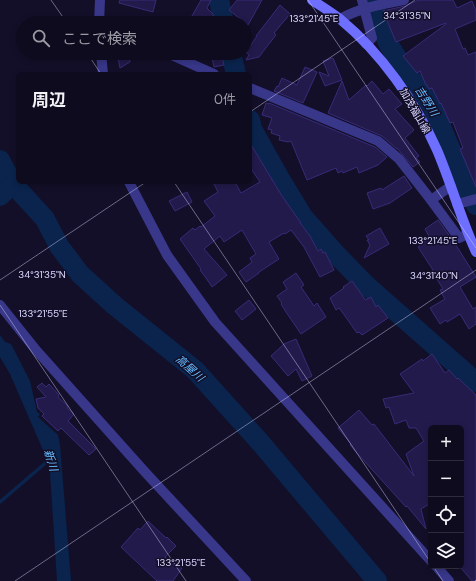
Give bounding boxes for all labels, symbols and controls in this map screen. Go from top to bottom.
text: 34°31'35"N [383,9,431,22]
text: 133°21'45"E [290,12,339,25]
search box [16,16,252,60]
icon: search [30,27,52,49]
text: ここで検索 [62,29,137,49]
water label: 吉野川 [412,83,442,120]
street label: 加茂福山線 [397,86,433,136]
text: 周辺 [32,89,66,111]
text: 0件 [214,91,236,108]
text: 133°21'45"E [409,234,458,247]
text: 34°31'35"N [18,268,66,281]
text: 34°31'40"N [410,269,458,282]
text: 133°21'55"E [18,307,68,320]
water label: 高屋川 [173,352,208,385]
map controls [428,425,464,569]
button: + [428,425,464,461]
water label: 新川 [41,447,61,474]
button: − [428,461,464,497]
button: locate [428,497,464,533]
button: layers [428,533,464,569]
text: 133°21'55"E [156,556,206,569]

